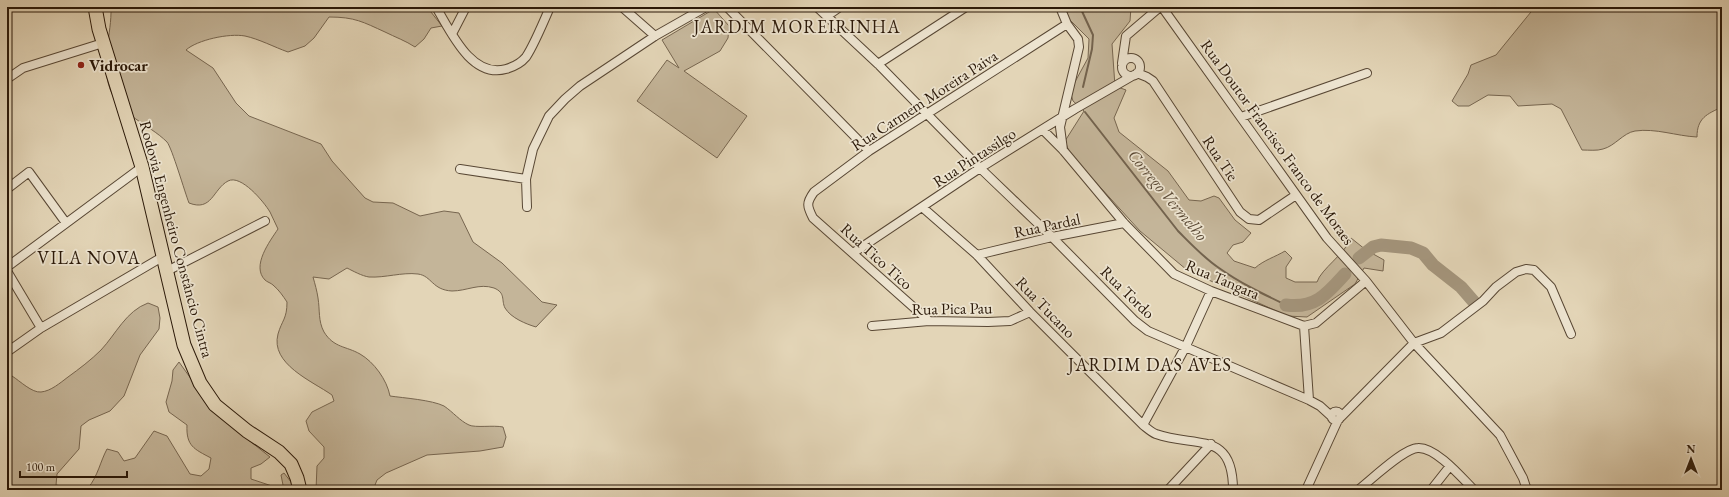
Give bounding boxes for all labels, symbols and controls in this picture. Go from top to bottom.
district label: JARDIM MOREIRINHA [691,15,901,38]
street label: Rua Doutor Francisco Franco de Moraes [1196,35,1359,249]
street label: Rua Carmem Moreira Paiva [847,45,1002,156]
place label: Vidrocar [89,55,148,76]
marker: Vidrocar [76,60,86,70]
street label: Rodovia Engenheiro Constâncio Cintra [135,118,218,360]
street label: Rua Pintassilgo [929,123,1020,192]
street label: Rua Tie [1198,132,1243,185]
water label: Corrego Vermelho [1123,145,1213,246]
street label: Rua Pardal [1012,208,1082,243]
street label: Rua Tico Tico [836,218,917,294]
district label: VILA NOVA [37,246,141,269]
street label: Rua Tangara [1183,254,1264,305]
street label: Rua Tordo [1096,261,1159,323]
street label: Rua Tucano [1011,272,1080,343]
street label: Rua Pica Pau [911,297,993,320]
district label: JARDIM DAS AVES [1066,353,1232,376]
north arrow [1671,439,1711,479]
text: N [1687,442,1696,456]
scale bar [20,453,127,479]
text: 100 m [26,459,56,475]

